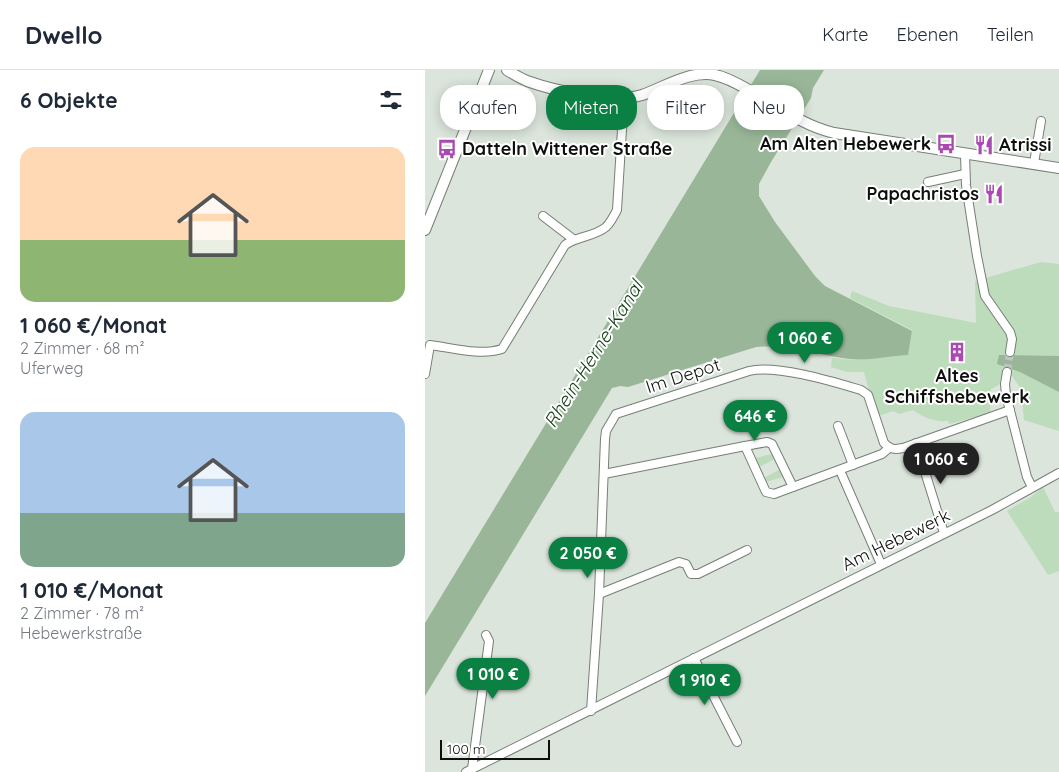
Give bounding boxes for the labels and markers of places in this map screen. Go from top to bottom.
place label: Am Alten Hebewerk [760,132,931,155]
bus stop icon: Am Alten Hebewerk [935,133,957,155]
place label: Atrissi [999,133,1051,156]
restaurant icon: Atrissi [973,134,995,156]
place label: Datteln Wittener Straße [462,137,672,160]
bus stop icon: Datteln Wittener Straße [436,138,458,160]
place label: Papachristos [867,182,979,205]
restaurant icon: Papachristos [983,183,1005,205]
pin: 1 060 € [759,322,851,364]
building icon: Altes Schiffshebewerk [946,341,968,363]
place label: Altes Schiffshebewerk [885,364,1029,408]
pin: 646 € [720,400,790,442]
pin: 1 060 € [895,442,987,485]
pin: 2 050 € [542,536,634,579]
pin: 1 010 € [447,658,539,700]
pin: 1 910 € [659,664,751,706]

